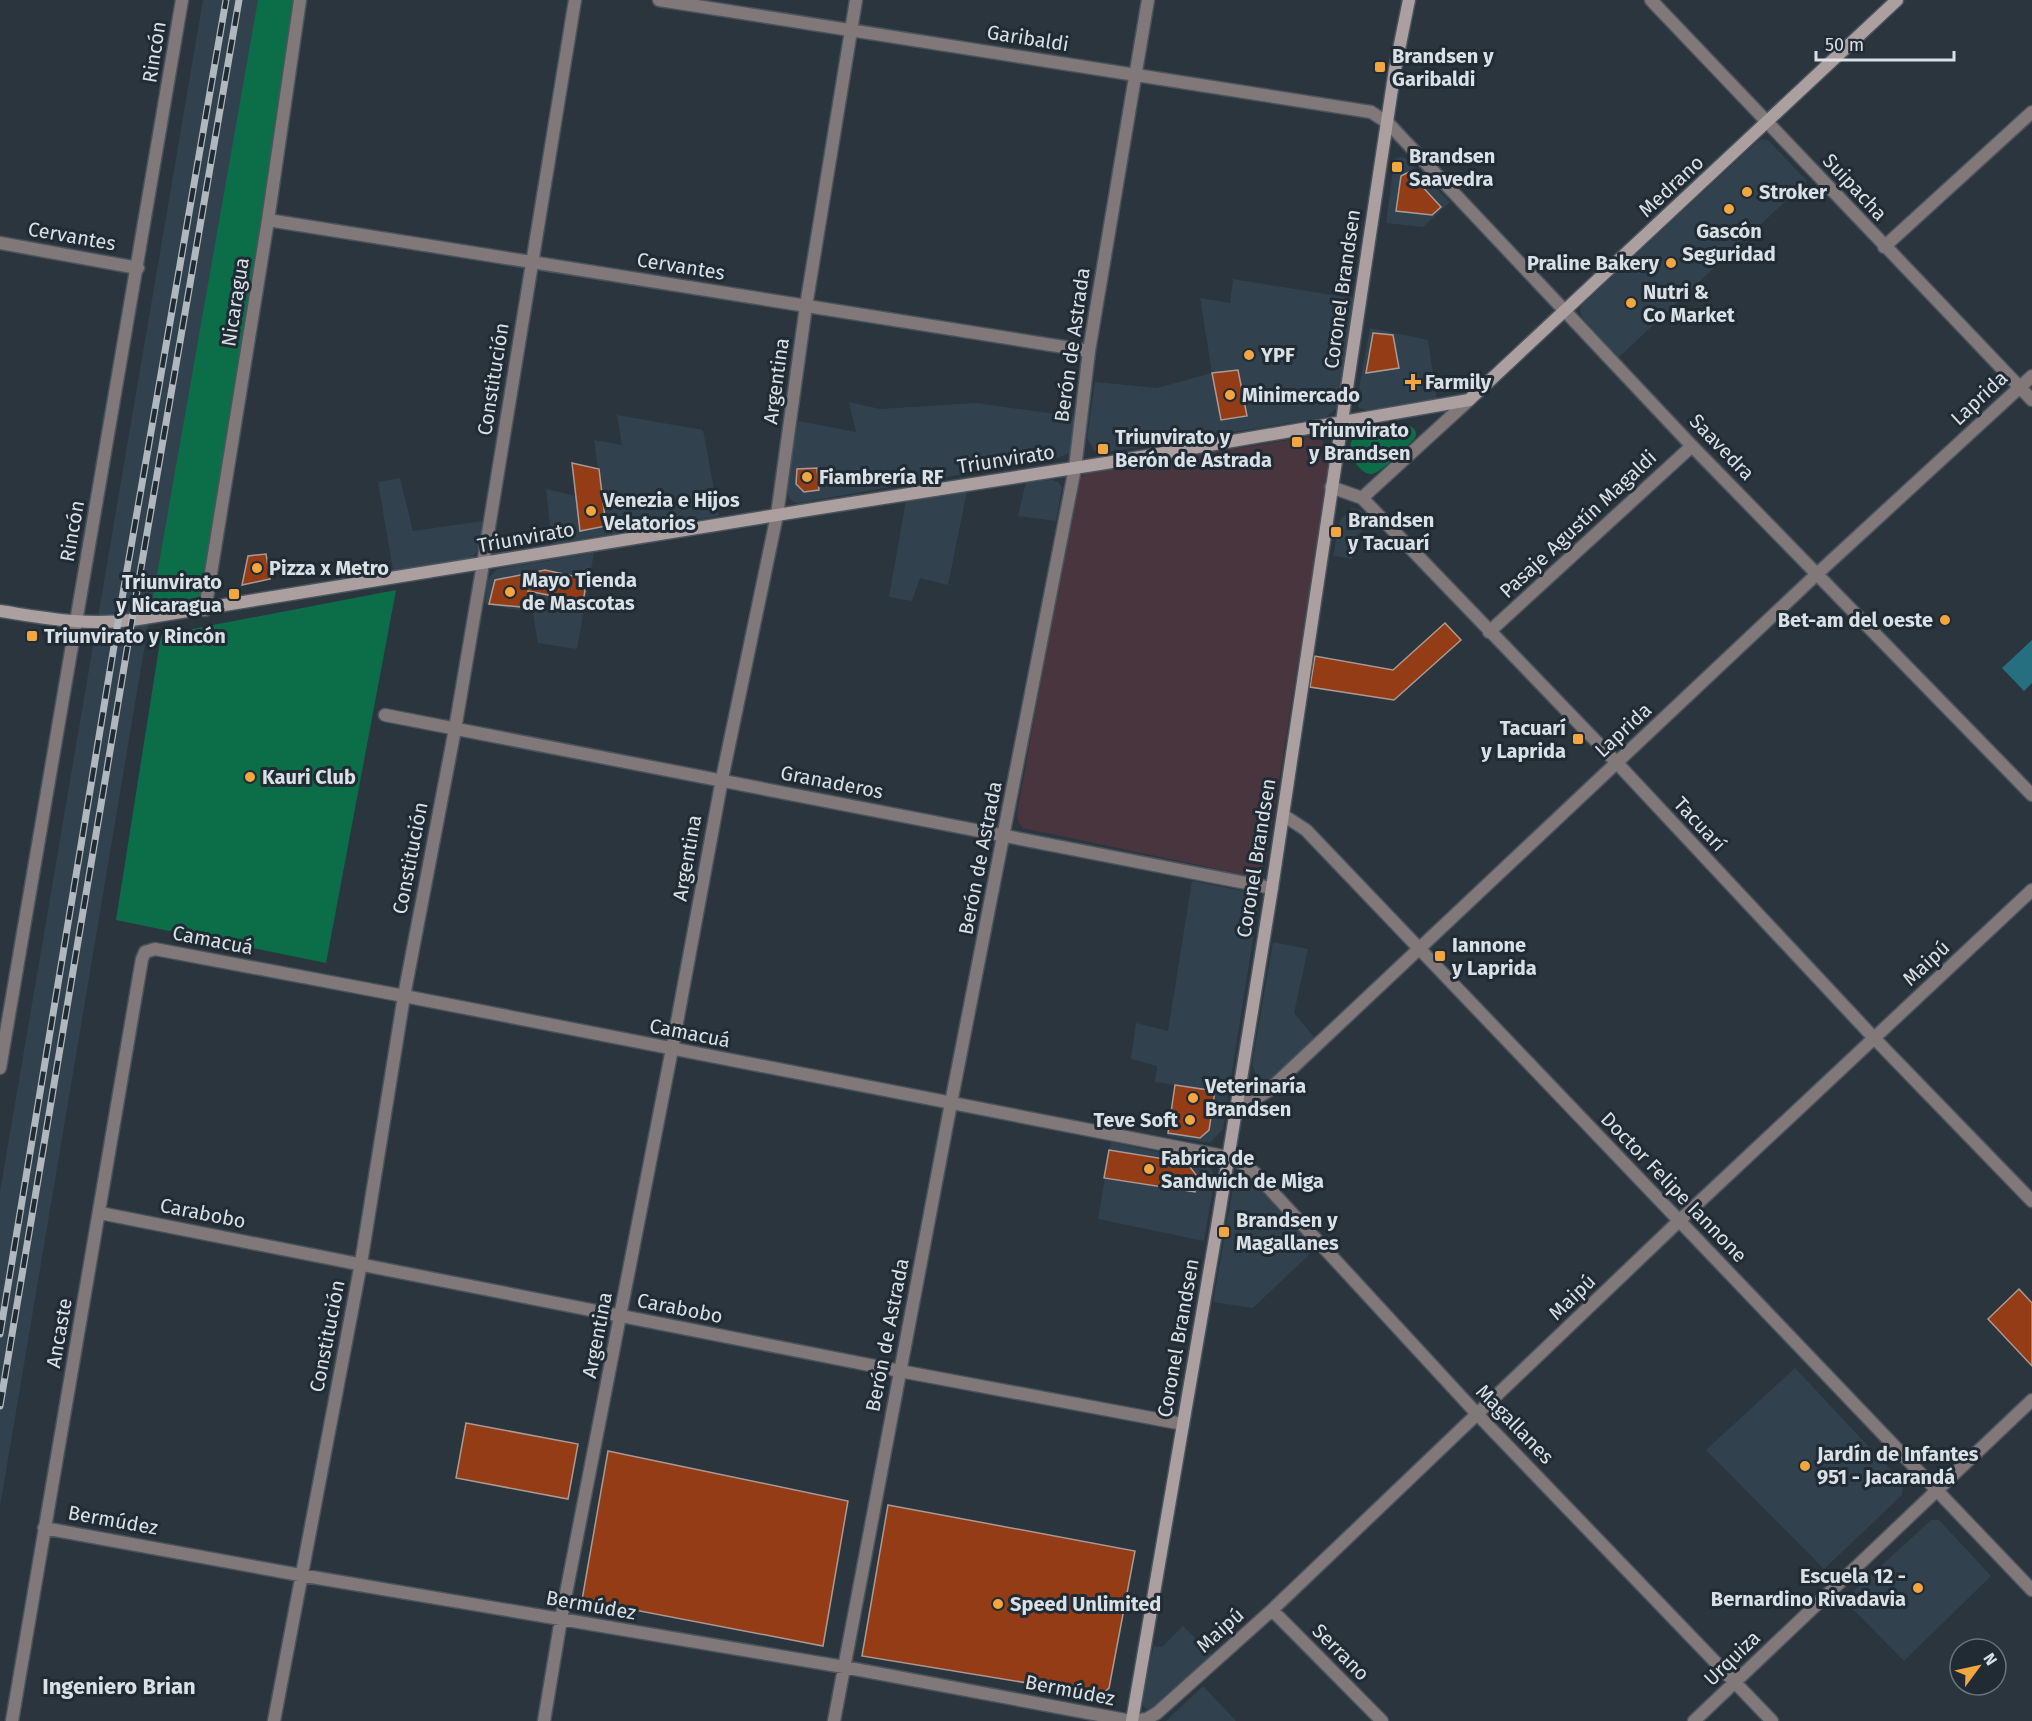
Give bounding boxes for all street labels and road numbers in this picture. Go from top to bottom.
street label: Rincón [137,19,171,85]
street label: Garibaldi [985,20,1071,56]
street label: Suipacha [1818,148,1892,226]
street label: Medrano [1634,150,1708,222]
street label: Coronel Brandsen [1319,208,1365,370]
street label: Cervantes [26,216,118,256]
street label: Cervantes [635,247,727,285]
street label: Nicaragua [216,256,254,348]
street label: Berón de Astrada [1049,266,1095,424]
street label: Constitución [472,321,514,437]
street label: Argentina [758,336,794,426]
street label: Laprida [1946,366,2012,430]
street label: Saavedra [1685,409,1759,485]
street label: Triunvirato [956,439,1056,479]
street label: Pasaje Agustín Magaldi [1495,445,1661,603]
street label: Rincón [55,498,89,564]
street label: Triunvirato [476,517,576,557]
street label: Laprida [1590,698,1656,762]
street label: Granaderos [779,760,885,804]
street label: Coronel Brandsen [1232,777,1280,939]
street label: Berón de Astrada [953,779,1007,937]
street label: Tacuarí [1669,792,1731,856]
street label: Constitución [387,800,433,916]
street label: Argentina [668,813,706,903]
street label: Camacuá [171,920,255,960]
street label: Maipú [1897,935,1955,991]
street label: Camacuá [648,1013,732,1053]
street label: Doctor Felipe Iannone [1596,1107,1752,1267]
street label: Carabobo [158,1193,248,1233]
street label: Berón de Astrada [860,1256,914,1414]
street label: Coronel Brandsen [1152,1257,1204,1419]
street label: Maipú [1544,1269,1600,1325]
street label: Constitución [304,1278,350,1394]
street label: Carabobo [635,1288,725,1328]
street label: Argentina [577,1290,617,1380]
street label: Ancaste [41,1296,77,1370]
street label: Magallanes [1471,1379,1559,1469]
street label: Bermúdez [66,1500,160,1540]
street label: Bermúdez [544,1585,638,1625]
street label: Maipú [1191,1602,1249,1658]
street label: Serrano [1307,1618,1375,1686]
street label: Urquiza [1699,1625,1765,1691]
street label: Bermúdez [1023,1670,1117,1711]

